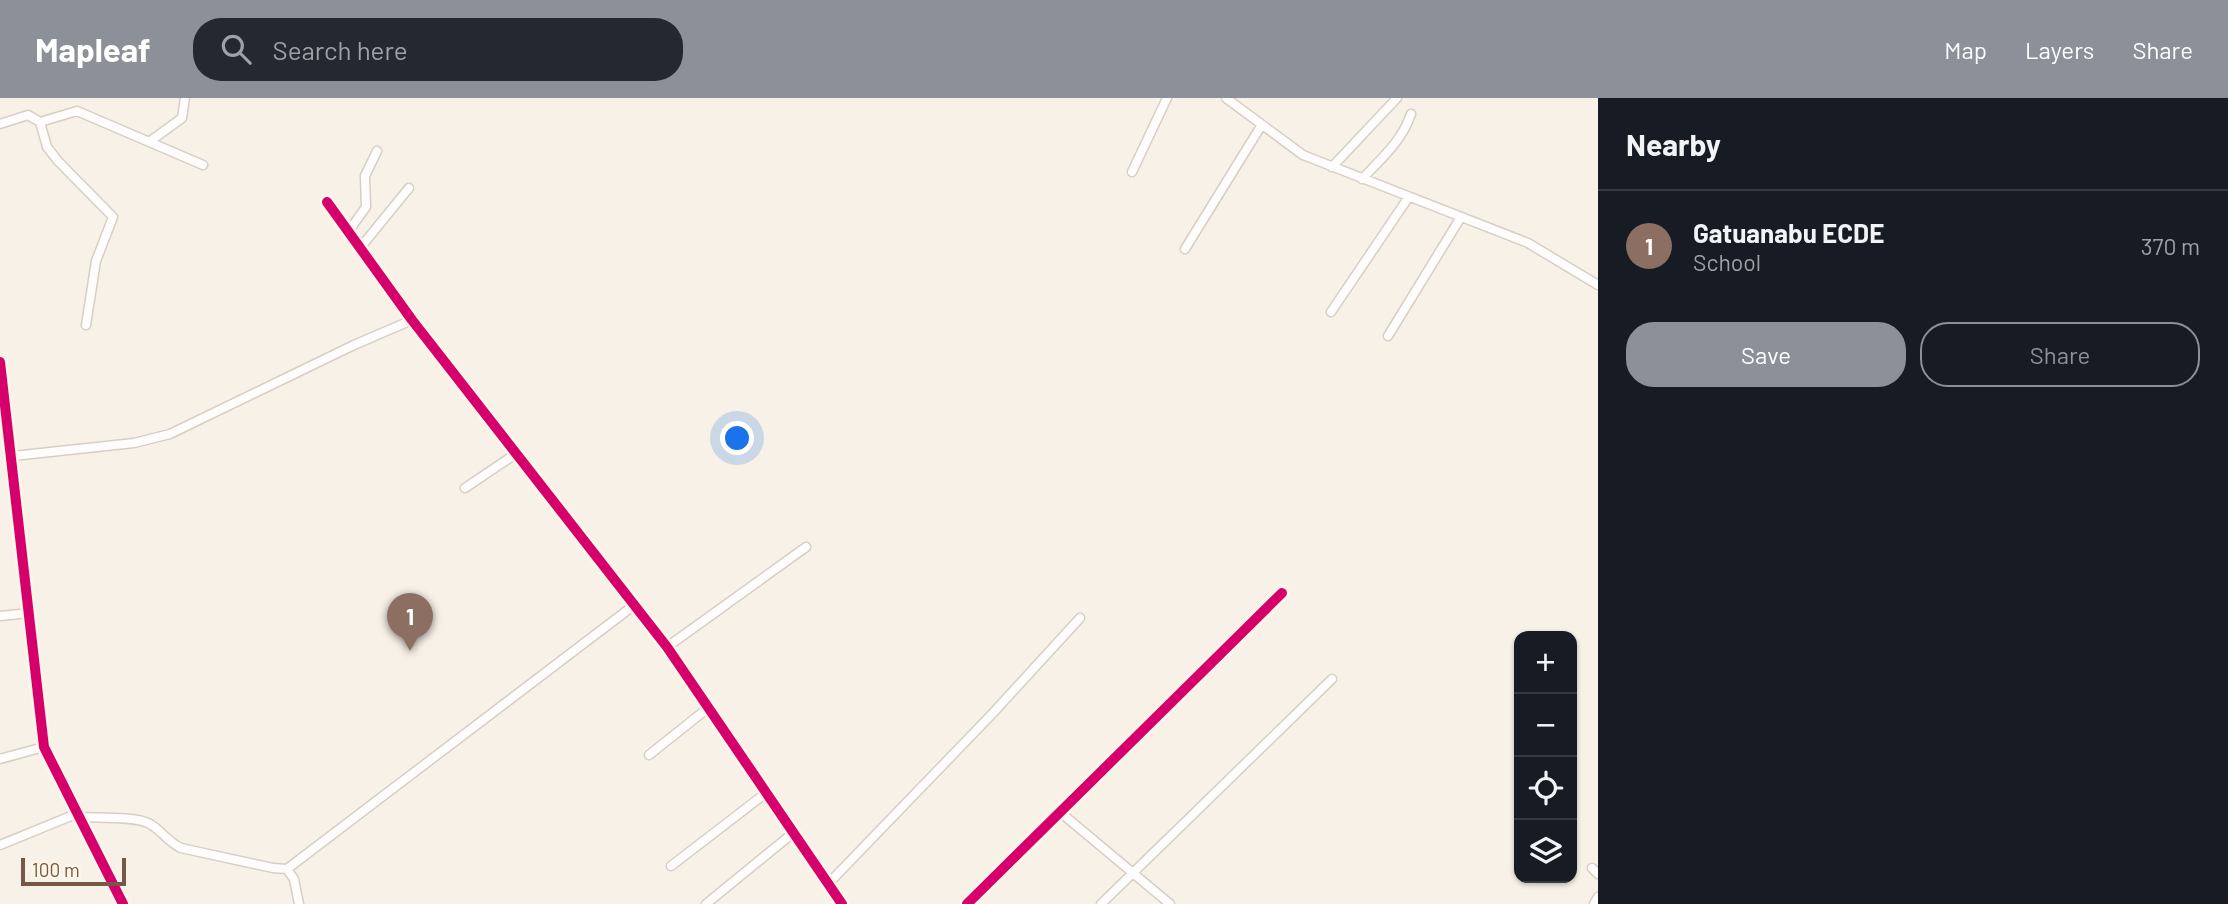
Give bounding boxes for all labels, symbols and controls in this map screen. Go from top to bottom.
search box [193,18,683,81]
text: Mapleaf [35,29,151,69]
icon: search [217,30,255,68]
text: Search here [273,34,408,65]
text: Map [1944,35,1987,64]
text: Layers [2025,35,2094,64]
text: Share [2132,35,2193,64]
text: Nearby [1626,126,1721,162]
text: Gatuanabu ECDE [1693,217,1884,248]
text: 1 [1645,232,1653,260]
text: 370 m [2141,232,2200,260]
text: School [1693,248,1761,276]
button: Save [1626,322,1906,387]
button: Share [1920,322,2200,387]
your location [720,421,754,455]
pin: 1 [387,593,433,651]
map controls [1514,631,1577,883]
button: + [1514,631,1577,694]
button: − [1514,694,1577,757]
button: locate [1514,757,1577,820]
button: layers [1514,820,1577,883]
scale bar [21,855,126,887]
text: 100 m [32,858,80,881]

